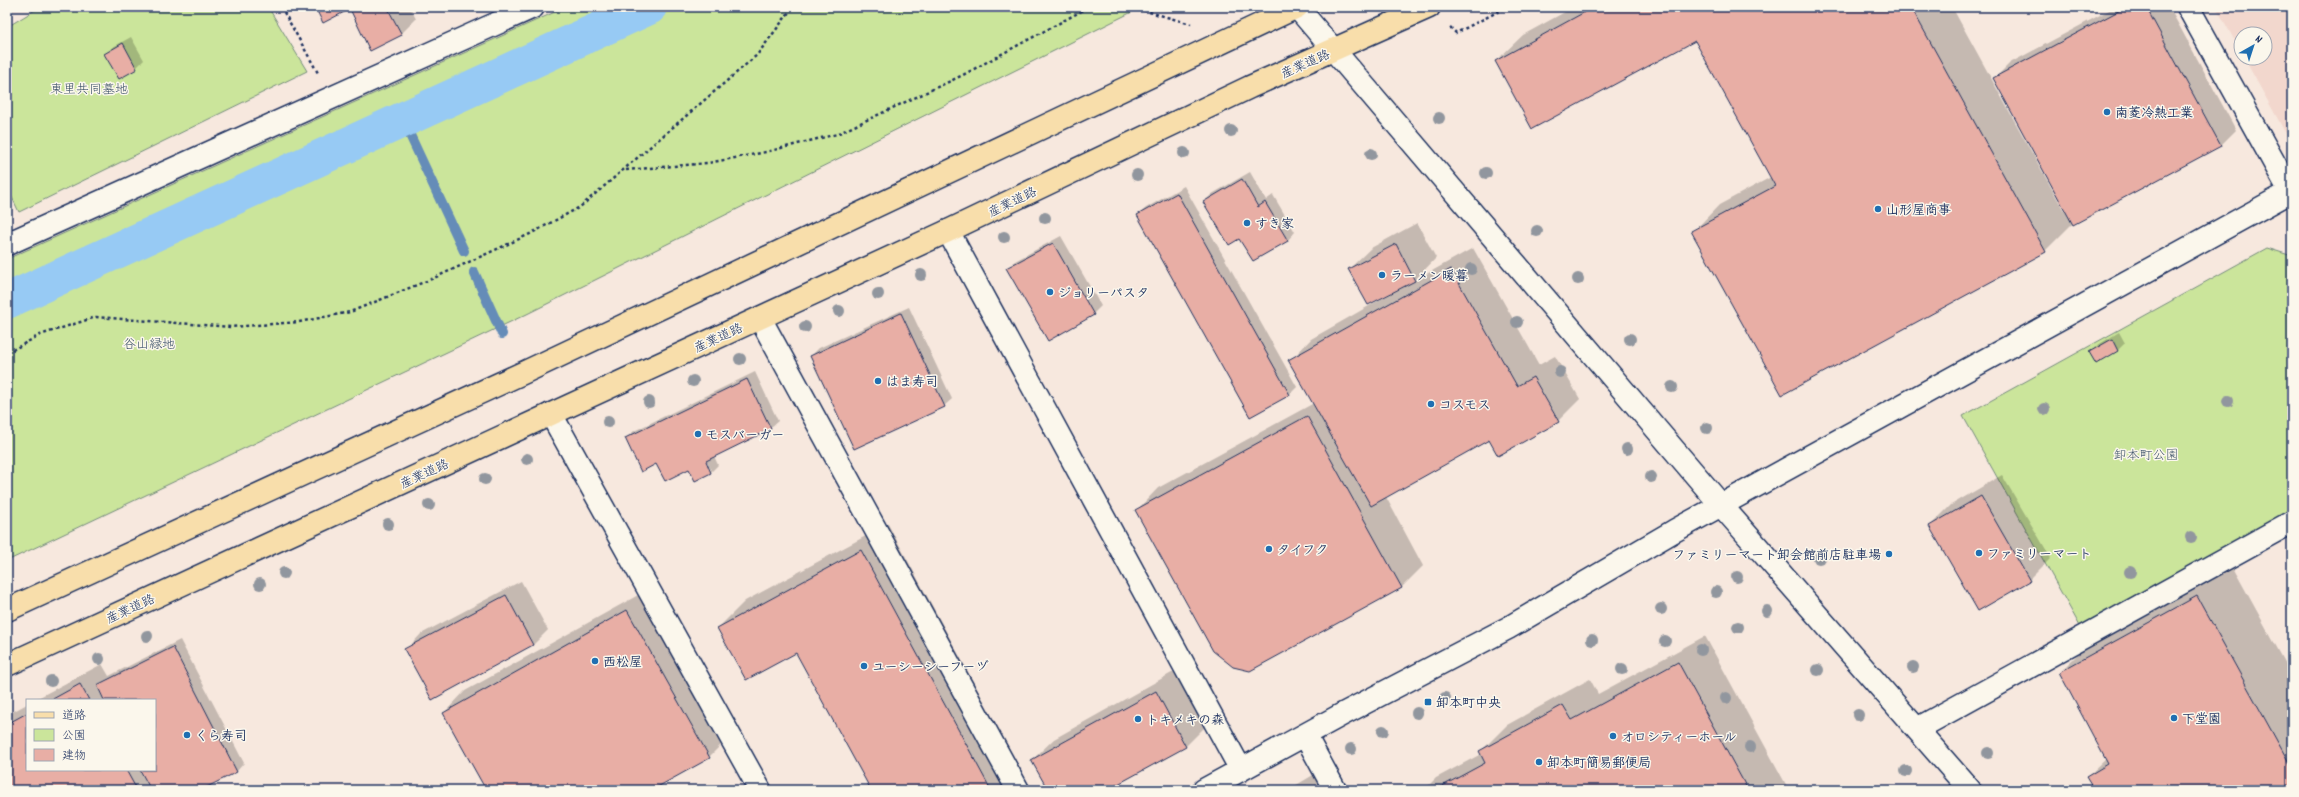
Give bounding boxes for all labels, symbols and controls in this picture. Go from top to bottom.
north arrow [2233,26,2273,66]
text: N [2251,32,2266,48]
street label: 産業道路 [1278,46,1334,85]
park label: 東里共同墓地 [50,81,128,100]
place label: 南菱冷熱工業 [2115,105,2193,124]
marker: 南菱冷熱工業 [2102,107,2112,117]
street label: 産業道路 [986,183,1041,223]
place label: 山形屋商事 [1886,202,1951,221]
marker: 山形屋商事 [1873,204,1883,214]
place label: すき家 [1255,216,1294,235]
marker: すき家 [1242,218,1252,228]
place label: ラーメン暖暮 [1390,268,1468,287]
marker: ラーメン暖暮 [1377,270,1387,280]
place label: ジョリーパスタ [1058,285,1149,304]
marker: ジョリーパスタ [1045,287,1055,297]
street label: 産業道路 [691,320,747,359]
park label: 谷山緑地 [123,336,175,355]
place label: はま寿司 [886,374,938,393]
marker: はま寿司 [873,376,883,386]
place label: コスモス [1439,397,1490,416]
marker: コスモス [1426,399,1436,409]
place label: モスバーガー [706,427,784,446]
marker: モスバーガー [693,429,703,439]
park label: 卸本町公園 [2113,447,2179,466]
street label: 産業道路 [397,456,453,495]
place label: タイフク [1277,542,1328,561]
marker: タイフク [1264,544,1274,554]
place label: ファミリーマート [1987,546,2092,565]
place label: ファミリーマート卸会館前店駐車場 [1672,547,1881,566]
marker: ファミリーマート [1974,548,1984,558]
marker: ファミリーマート卸会館前店駐車場 [1884,549,1894,559]
street label: 産業道路 [103,591,159,630]
place label: 西松屋 [603,654,642,673]
marker: 西松屋 [590,656,600,666]
place label: ユーシーシーフーヅ [872,659,988,678]
marker: ユーシーシーフーヅ [859,661,869,671]
place label: 卸本町中央 [1436,695,1501,714]
marker: 卸本町中央 [1423,697,1433,707]
legend [26,699,156,771]
text: 道路 [62,708,86,725]
place label: 下堂園 [2182,711,2221,730]
place label: トキメキの森 [1146,712,1224,731]
marker: 下堂園 [2169,713,2179,723]
marker: トキメキの森 [1133,714,1143,724]
text: 公園 [62,728,86,745]
place label: くら寿司 [195,728,247,747]
place label: オロシティーホール [1621,729,1737,748]
marker: くら寿司 [182,730,192,740]
marker: オロシティーホール [1608,731,1618,741]
text: 建物 [62,748,86,765]
place label: 卸本町簡易郵便局 [1547,755,1651,774]
marker: 卸本町簡易郵便局 [1534,757,1544,767]

